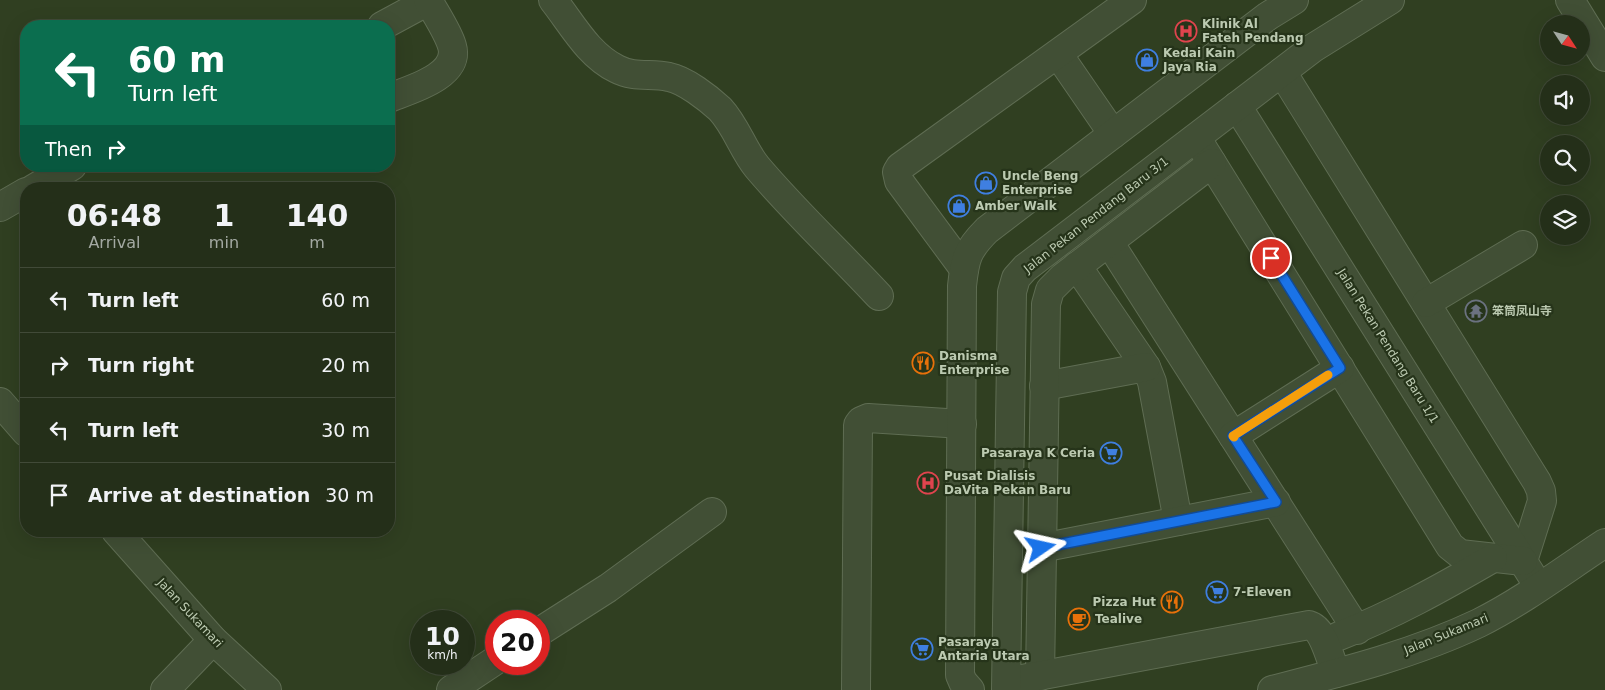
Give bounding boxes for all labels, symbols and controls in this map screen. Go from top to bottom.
north arrow [1540,15,1590,65]
map controls [1540,15,1590,245]
place label: Klinik Al Fateh Pendang [1202,17,1303,45]
hospital icon: Klinik Al Fateh Pendang [1174,19,1198,43]
icon: left [45,40,110,105]
text: 60 m [128,40,225,80]
place label: Kedai Kain Jaya Ria [1162,46,1235,74]
shop icon: Kedai Kain Jaya Ria [1135,48,1159,72]
button: sound [1540,75,1590,125]
text: Turn left [128,81,217,106]
icon: right [102,135,130,163]
button: search [1540,135,1590,185]
text: Then [45,138,92,160]
street label: Jalan Pekan Pendang Baru 3/1 [1020,154,1171,276]
place label: Uncle Beng Enterprise [1002,169,1078,197]
shop icon: Uncle Beng Enterprise [974,171,998,195]
shop icon: Amber Walk [947,194,971,218]
button: layers [1540,195,1590,245]
text: 06:48 [67,198,162,233]
text: 1 [213,198,234,233]
text: 140 [286,198,348,233]
place label: Amber Walk [975,199,1058,213]
text: Arrival [88,233,140,252]
text: min [209,233,239,252]
text: m [309,233,325,252]
pin [1250,237,1292,279]
icon: arrive [1257,244,1285,272]
street label: Jalan Pekan Pendang Baru 1/1 [1334,265,1442,426]
icon: left [45,286,73,314]
text: Turn left [88,289,179,311]
text: 60 m [321,289,370,311]
temple icon: 笨筒凤山寺 [1464,299,1488,323]
place label: 笨筒凤山寺 [1492,304,1552,318]
place label: Danisma Enterprise [939,349,1009,377]
icon: right [45,351,73,379]
restaurant icon: Danisma Enterprise [911,351,935,375]
text: Turn right [88,354,194,376]
text: 20 m [321,354,370,376]
icon: left [45,416,73,444]
text: Turn left [88,419,179,441]
text: 30 m [321,419,370,441]
supermarket icon: Pasaraya K Ceria [1099,441,1123,465]
place label: Pasaraya K Ceria [981,446,1095,460]
place label: Pusat Dialisis DaVita Pekan Baru [944,469,1071,497]
hospital icon: Pusat Dialisis DaVita Pekan Baru [916,471,940,495]
icon: arrive [45,481,73,509]
text: Arrive at destination [88,484,310,506]
text: 30 m [325,484,374,506]
position arrow [1014,521,1066,573]
street label: Jalan Sukamari [154,575,226,651]
supermarket icon: 7-Eleven [1205,580,1229,604]
place label: 7-Eleven [1233,585,1291,599]
restaurant icon: Pizza Hut [1160,590,1184,614]
place label: Pizza Hut [1093,595,1156,609]
cafe icon: Tealive [1067,607,1091,631]
speed limit sign: 20 [485,610,550,675]
street label: Jalan Sukamari [1401,611,1490,658]
place label: Tealive [1095,612,1142,626]
text: 10 [425,622,460,651]
place label: Pasaraya Antaria Utara [938,635,1030,663]
supermarket icon: Pasaraya Antaria Utara [910,637,934,661]
text: km/h [427,648,458,662]

